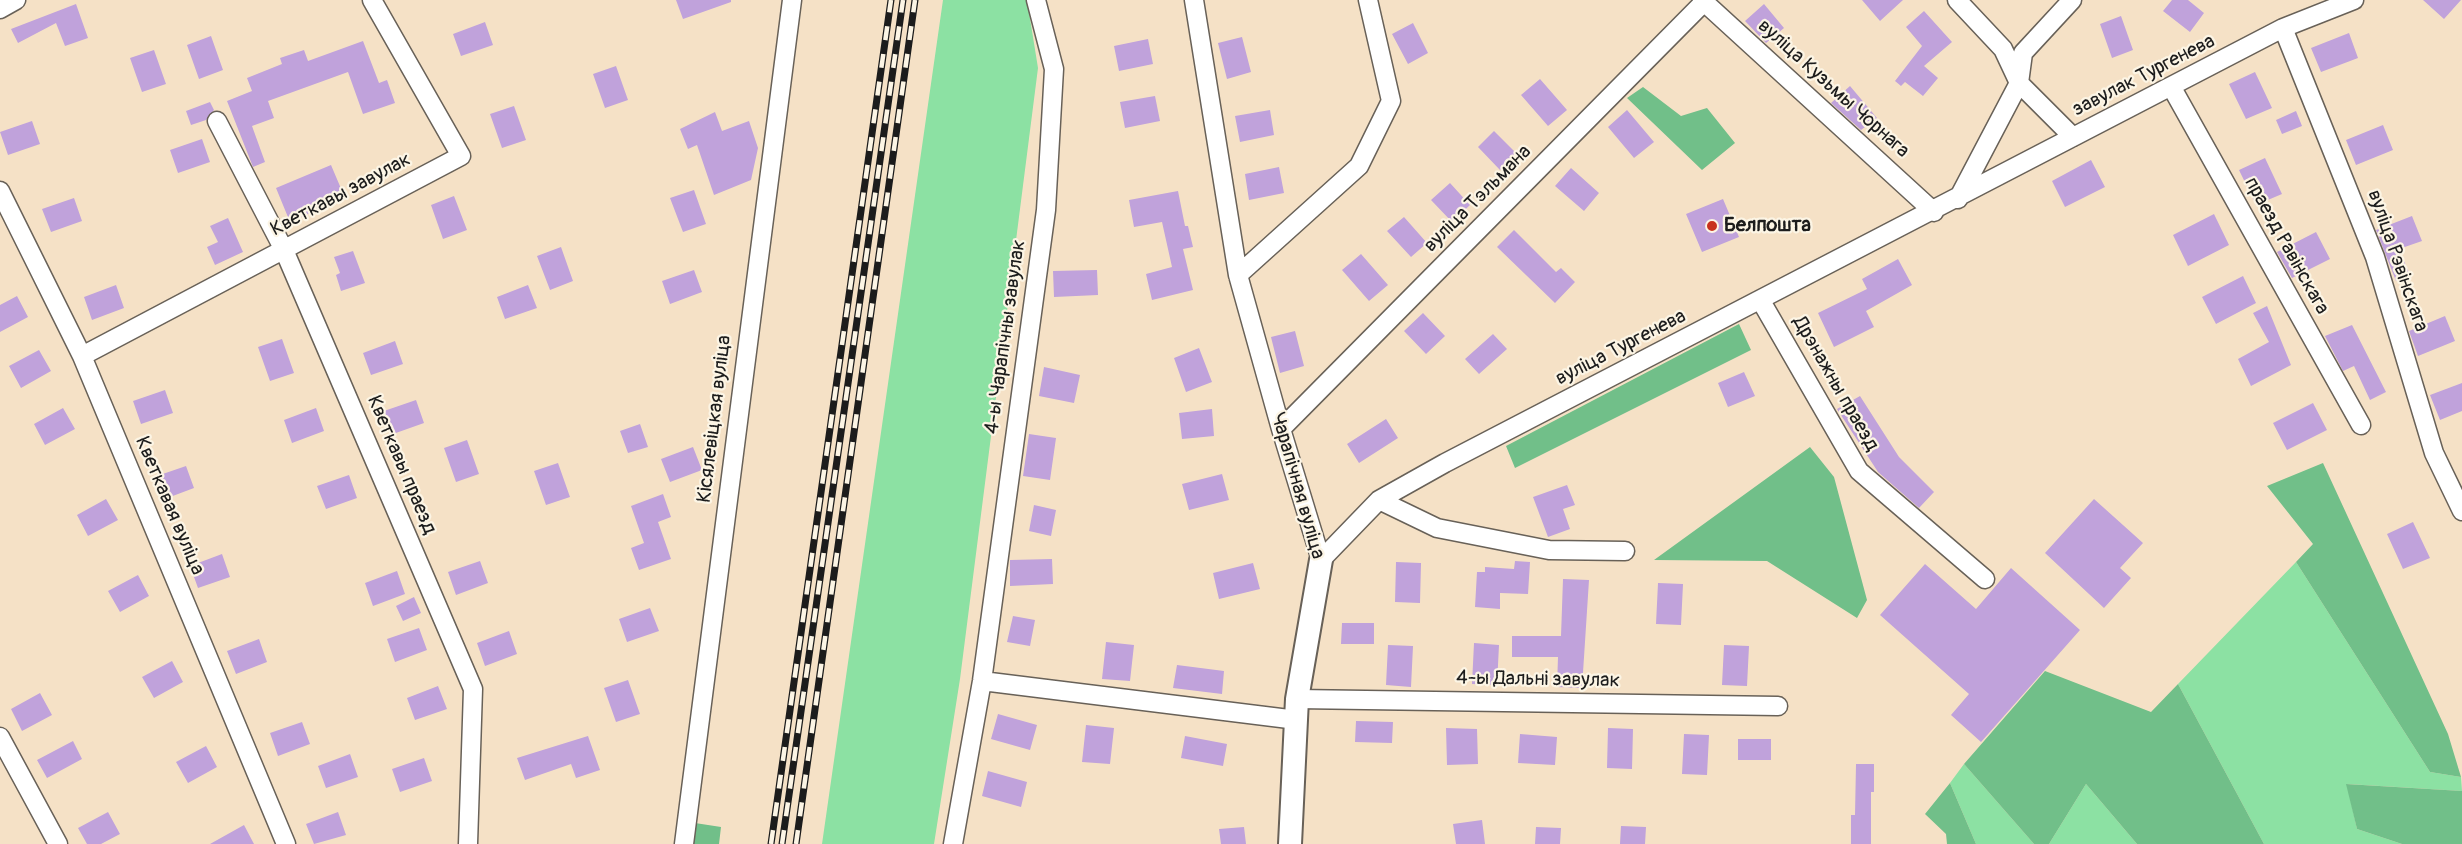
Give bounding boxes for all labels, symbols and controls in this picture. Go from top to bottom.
street label: вуліца Кузьмы Чорнага [1752,15,1914,163]
street label: завулак Тургенева [2069,30,2219,122]
street label: вуліца Тэльмана [1419,140,1537,258]
street label: Кветкавы завулак [267,148,415,242]
street label: праезд Равінскага [2238,173,2334,319]
street label: вуліца Рэвінскага [2361,187,2433,335]
place label: Белпошта [1724,214,1811,238]
marker: Белпошта [1705,219,1719,233]
street label: 4-ы Чарапічны завулак [980,238,1032,436]
street label: вуліца Тургенева [1552,305,1690,391]
street label: Дрэнажны праезд [1787,312,1883,456]
street label: Кісялевіцкая вуліца [693,334,737,504]
street label: Кветкавы праезд [361,392,441,538]
street label: Чарапічная вуліца [1265,410,1329,562]
street label: Кветкавая вуліца [129,433,209,579]
street label: 4-ы Дальні завулак [1456,667,1620,693]

